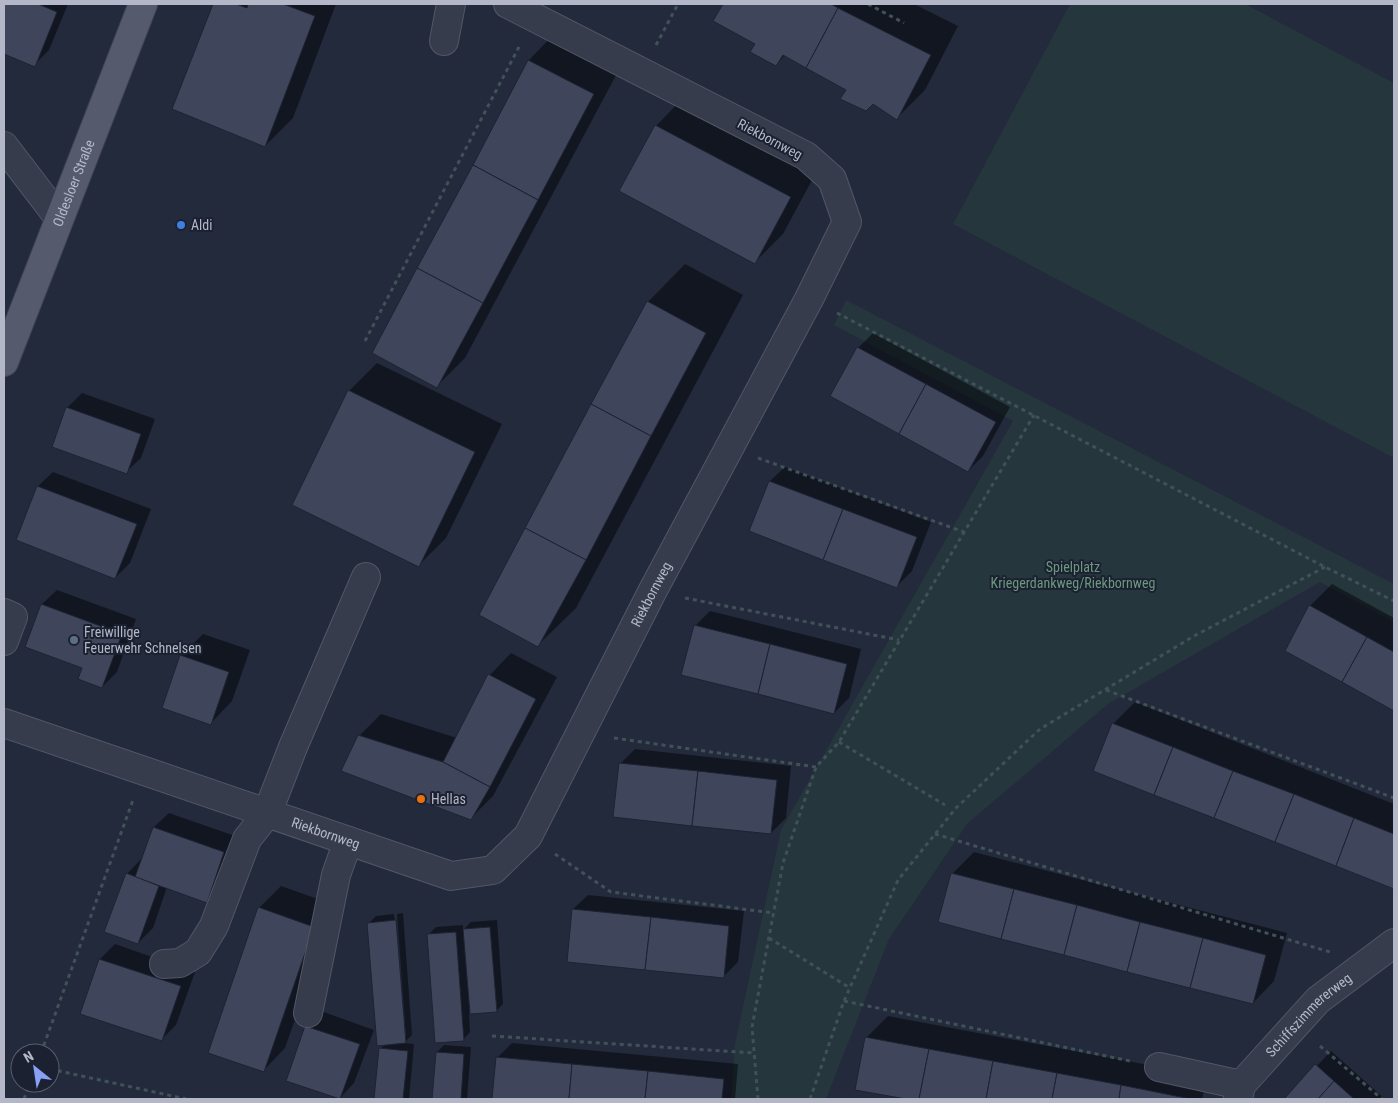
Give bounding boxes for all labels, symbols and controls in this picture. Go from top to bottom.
street label: Riekbornweg [735,115,805,163]
street label: Oldesloer Straße [49,137,98,229]
place label: Aldi [191,217,212,233]
marker: Aldi [175,219,187,231]
street label: Riekbornweg [628,559,675,629]
park label: Spielplatz Kriegerdankweg/Riekbornweg [991,559,1155,591]
place label: Freiwillige Feuerwehr Schnelsen [84,624,202,656]
marker: Freiwillige Feuerwehr Schnelsen [68,634,80,646]
place label: Hellas [431,791,466,807]
marker: Hellas [415,793,427,805]
street label: Riekbornweg [289,814,362,852]
street label: Schiffszimmererweg [1262,970,1355,1060]
north arrow [10,1043,60,1093]
text: N [21,1048,36,1066]

